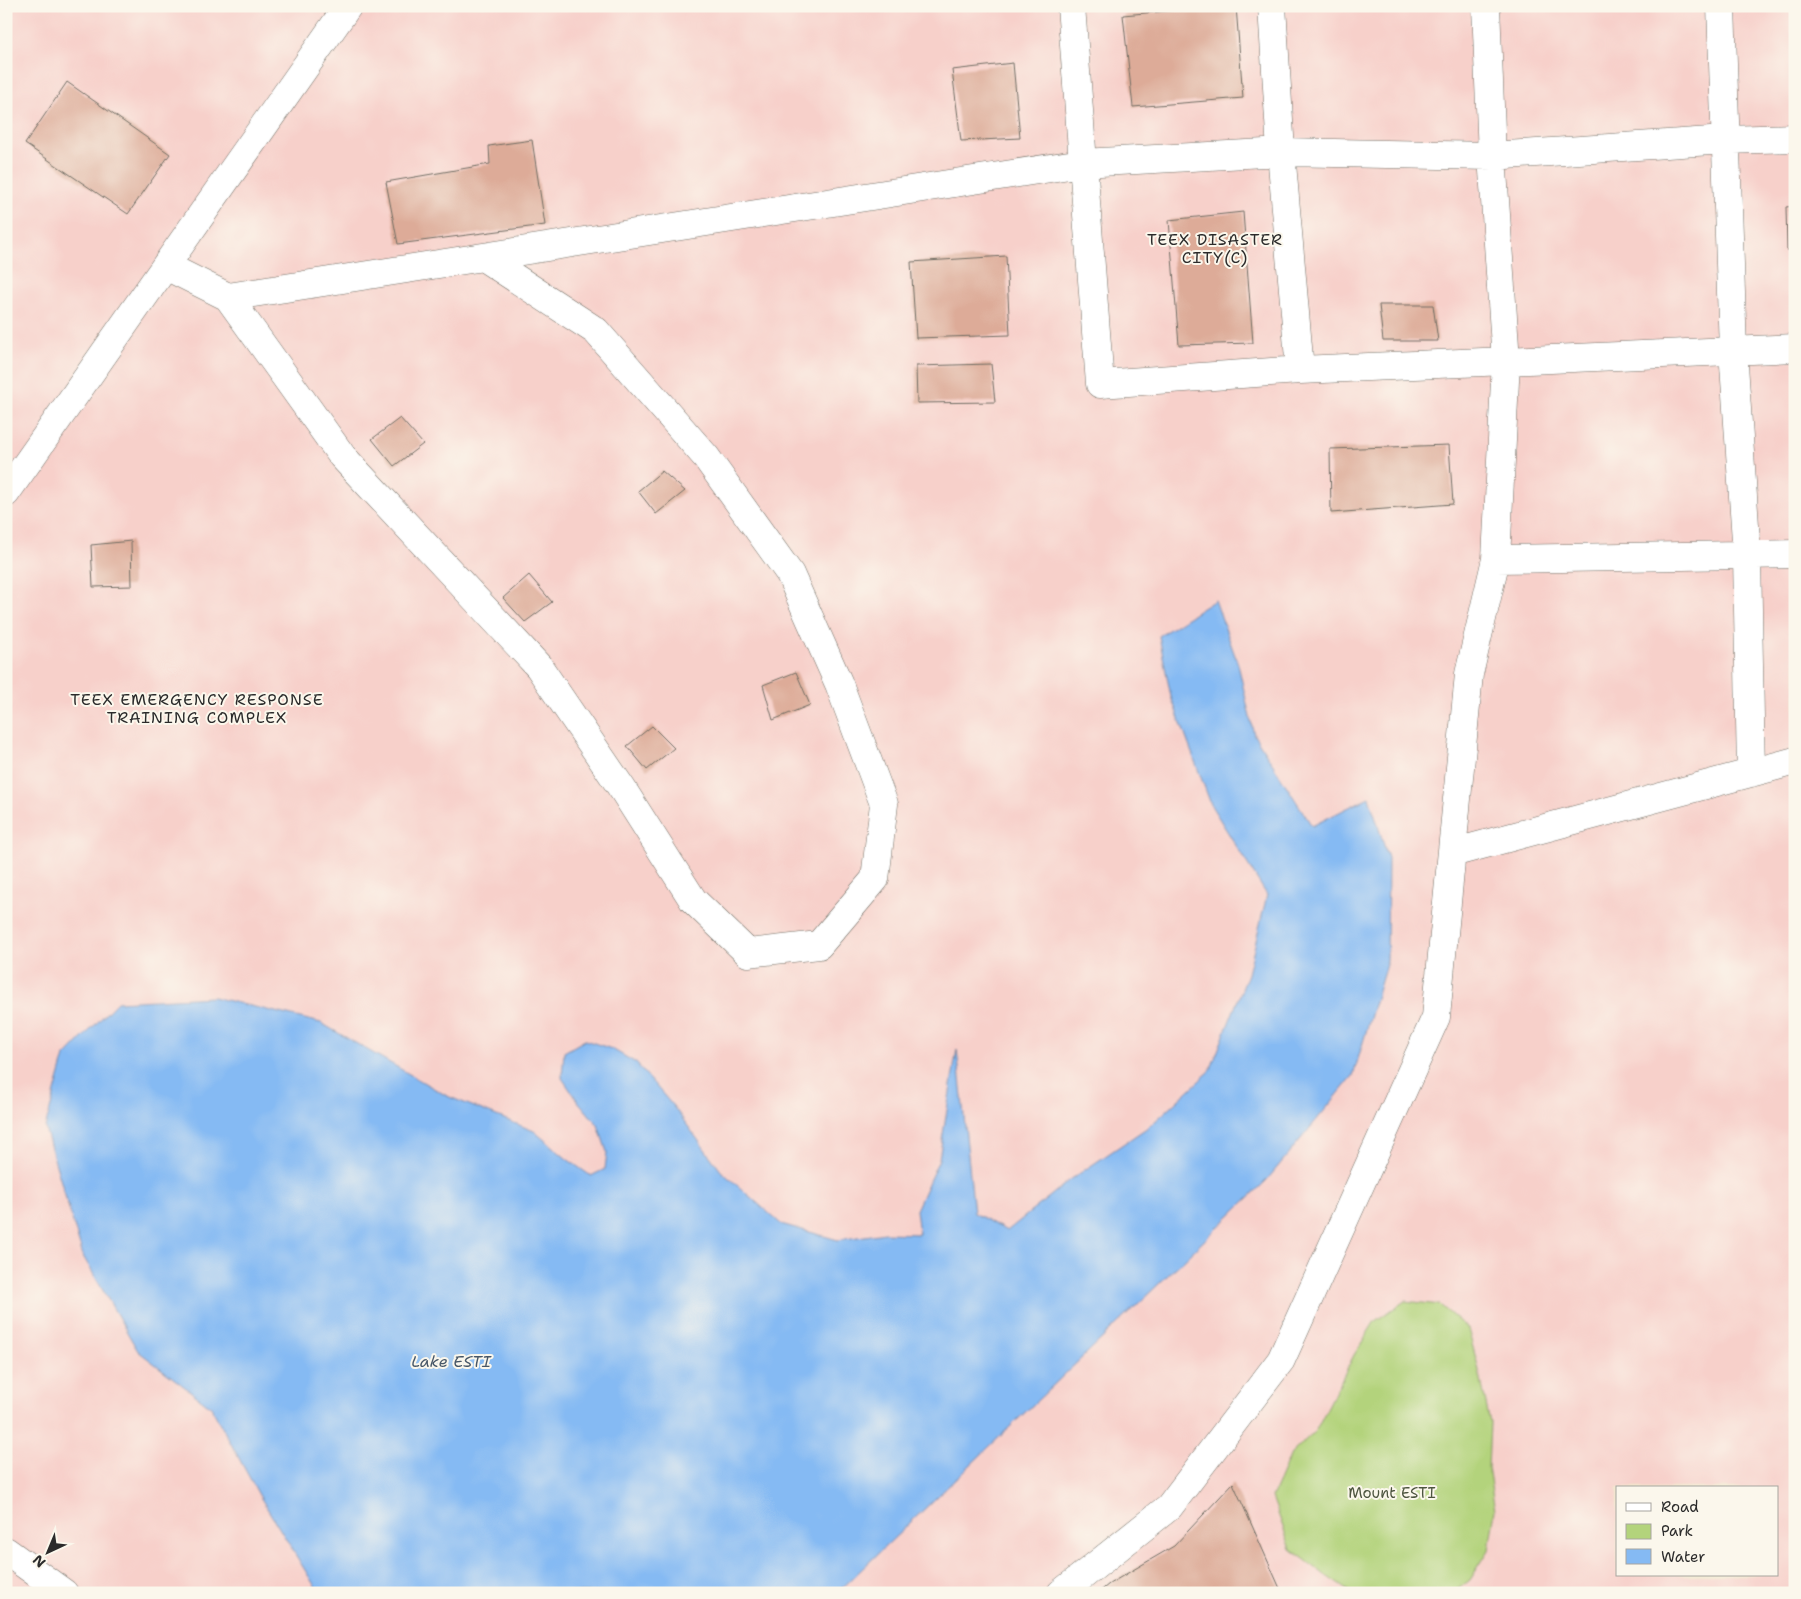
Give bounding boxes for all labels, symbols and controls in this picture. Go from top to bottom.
district label: TEEX DISASTER CITY(C) [1147,229,1283,268]
district label: TEEX EMERGENCY RESPONSE TRAINING COMPLEX [70,689,324,728]
water label: Lake ESTI [411,1351,492,1372]
park label: Mount ESTI [1348,1483,1436,1503]
legend [1616,1486,1778,1576]
text: Road [1661,1497,1699,1517]
text: Park [1661,1521,1693,1541]
north arrow [22,1526,72,1576]
text: Water [1661,1547,1705,1567]
text: N [29,1551,49,1572]

